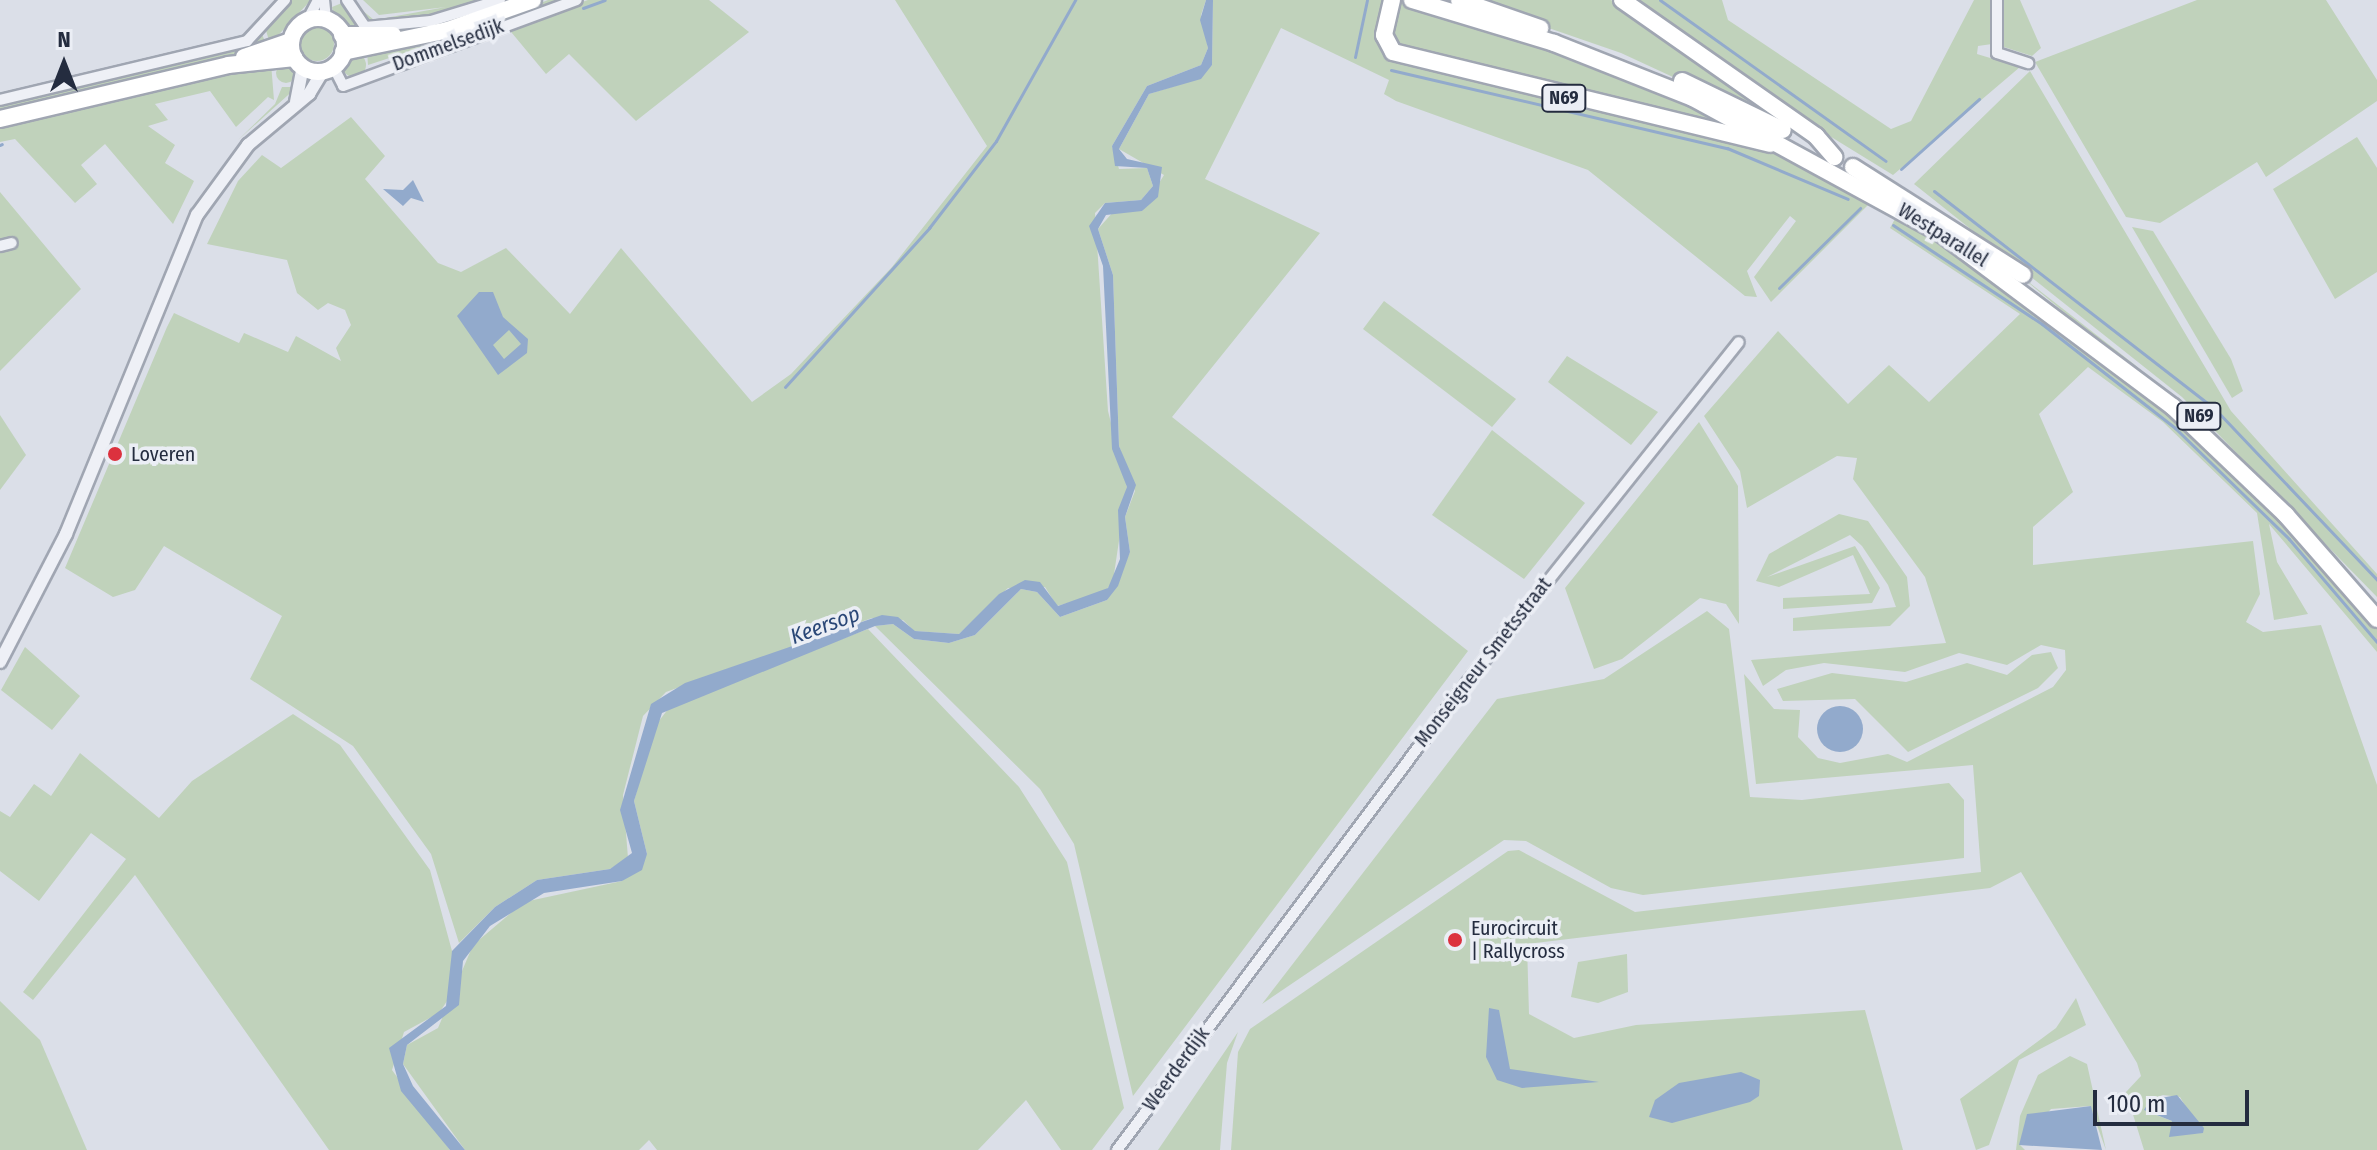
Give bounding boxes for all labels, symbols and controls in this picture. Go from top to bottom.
street label: Dommelsedijk [389,14,507,76]
north arrow [24,24,104,104]
text: N [57,26,71,53]
road number: N69 [1540,84,1588,112]
street label: Westparallel [1894,198,1992,272]
road number: N69 [2175,402,2223,430]
place label: Loveren [131,442,195,466]
marker: Loveren [106,445,124,463]
street label: Monseigneur Smetsstraat [1409,573,1557,751]
water label: Keersop [787,600,863,650]
place label: Eurocircuit | Rallycross [1471,916,1565,963]
marker: Eurocircuit | Rallycross [1446,931,1464,949]
street label: Weerderdijk [1137,1022,1215,1116]
scale bar [2097,1074,2253,1124]
text: 100 m [2107,1090,2165,1118]

